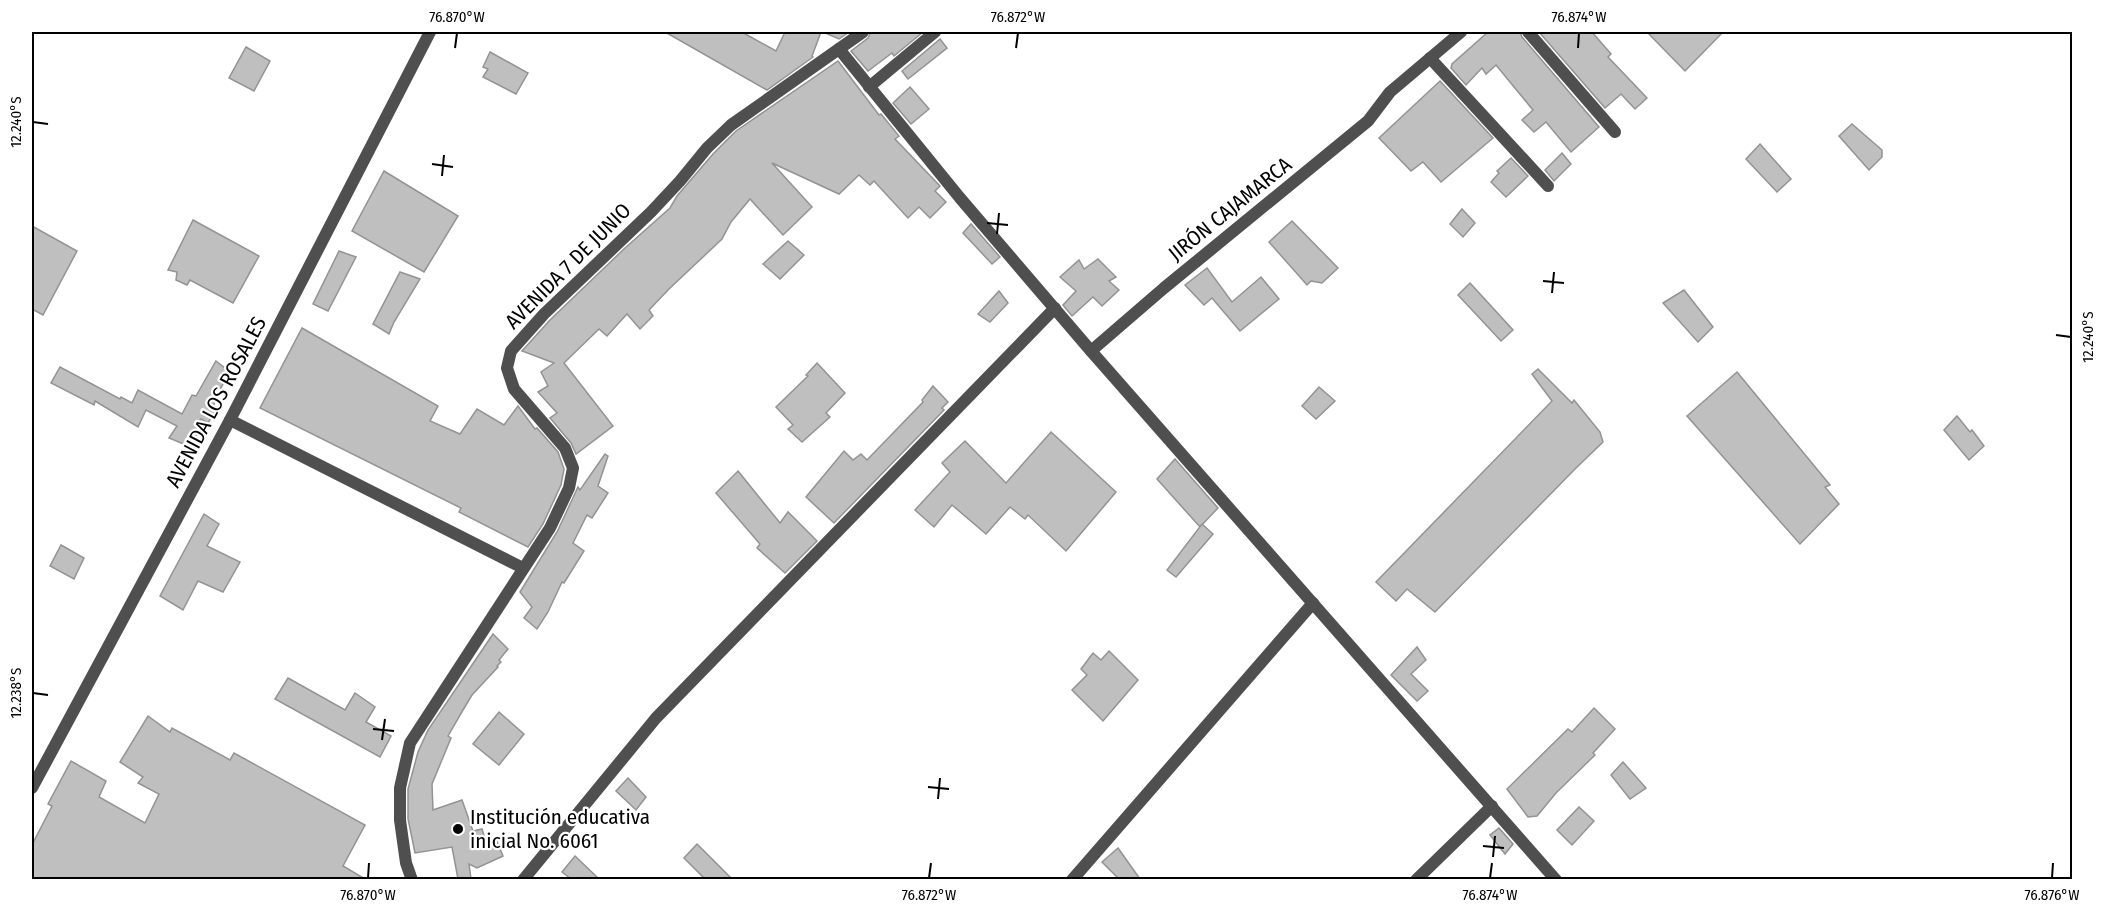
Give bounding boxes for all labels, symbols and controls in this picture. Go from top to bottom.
text: 76.870°W [429,8,485,26]
text: 76.872°W [991,8,1045,26]
text: 76.874°W [1552,8,1606,26]
text: 12.240°S [7,96,25,148]
street label: JIRÓN CAJAMARCA [1163,151,1297,267]
street label: AVENIDA 7 DE JUNIO [500,198,636,334]
text: 12.240°S [2079,311,2097,363]
street label: AVENIDA LOS ROSALES [160,312,272,492]
text: 12.238°S [7,668,25,718]
place label: Institución educativa inicial No. 6061 [470,804,650,854]
marker: Institución educativa inicial No. 6061 [451,822,465,836]
text: 76.870°W [340,886,396,904]
text: 76.872°W [902,886,956,904]
text: 76.874°W [1463,886,1517,904]
text: 76.876°W [2025,886,2079,904]

